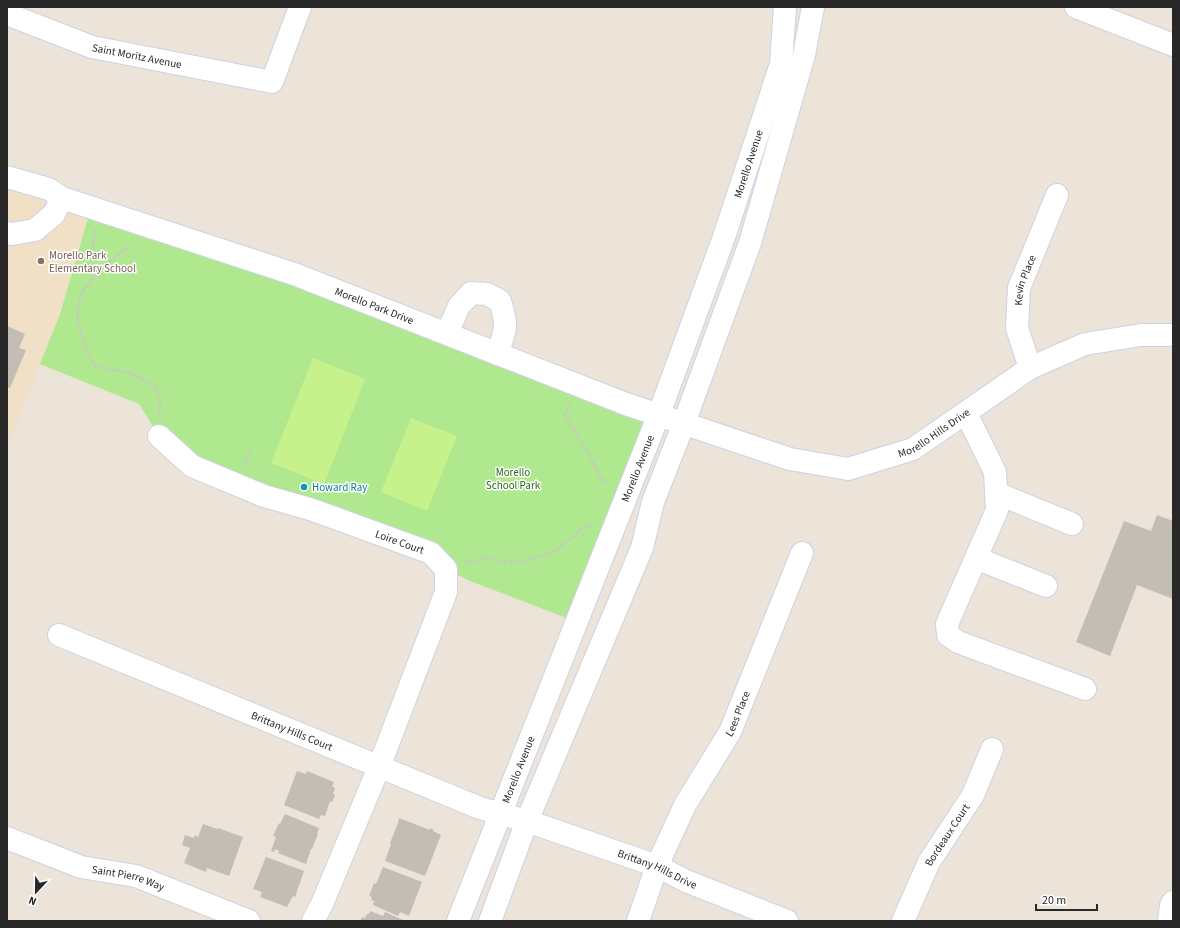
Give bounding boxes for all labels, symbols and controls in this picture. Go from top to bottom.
street label: Saint Moritz Avenue [91,40,184,72]
street label: Morello Avenue [730,127,767,200]
place label: Morello Park Elementary School [49,248,136,276]
street label: Kevin Place [1011,252,1040,306]
marker: Morello Park Elementary School [36,256,46,266]
street label: Morello Park Drive [333,284,416,328]
street label: Morello Hills Drive [896,404,974,461]
street label: Morello Avenue [618,432,658,504]
park label: Morello School Park [486,465,541,493]
place label: Howard Ray [312,480,367,495]
marker: Howard Ray [299,482,309,492]
street label: Loire Court [373,526,427,558]
street label: Lees Place [722,688,754,740]
street label: Brittany Hills Court [249,708,335,755]
street label: Morello Avenue [498,733,539,805]
street label: Bordeaux Court [921,801,973,868]
street label: Brittany Hills Drive [616,846,700,893]
street label: Saint Pierre Way [91,862,167,895]
north arrow [16,872,56,912]
scale bar [1036,886,1097,912]
text: N [26,892,39,909]
text: 20 m [1042,892,1066,909]

